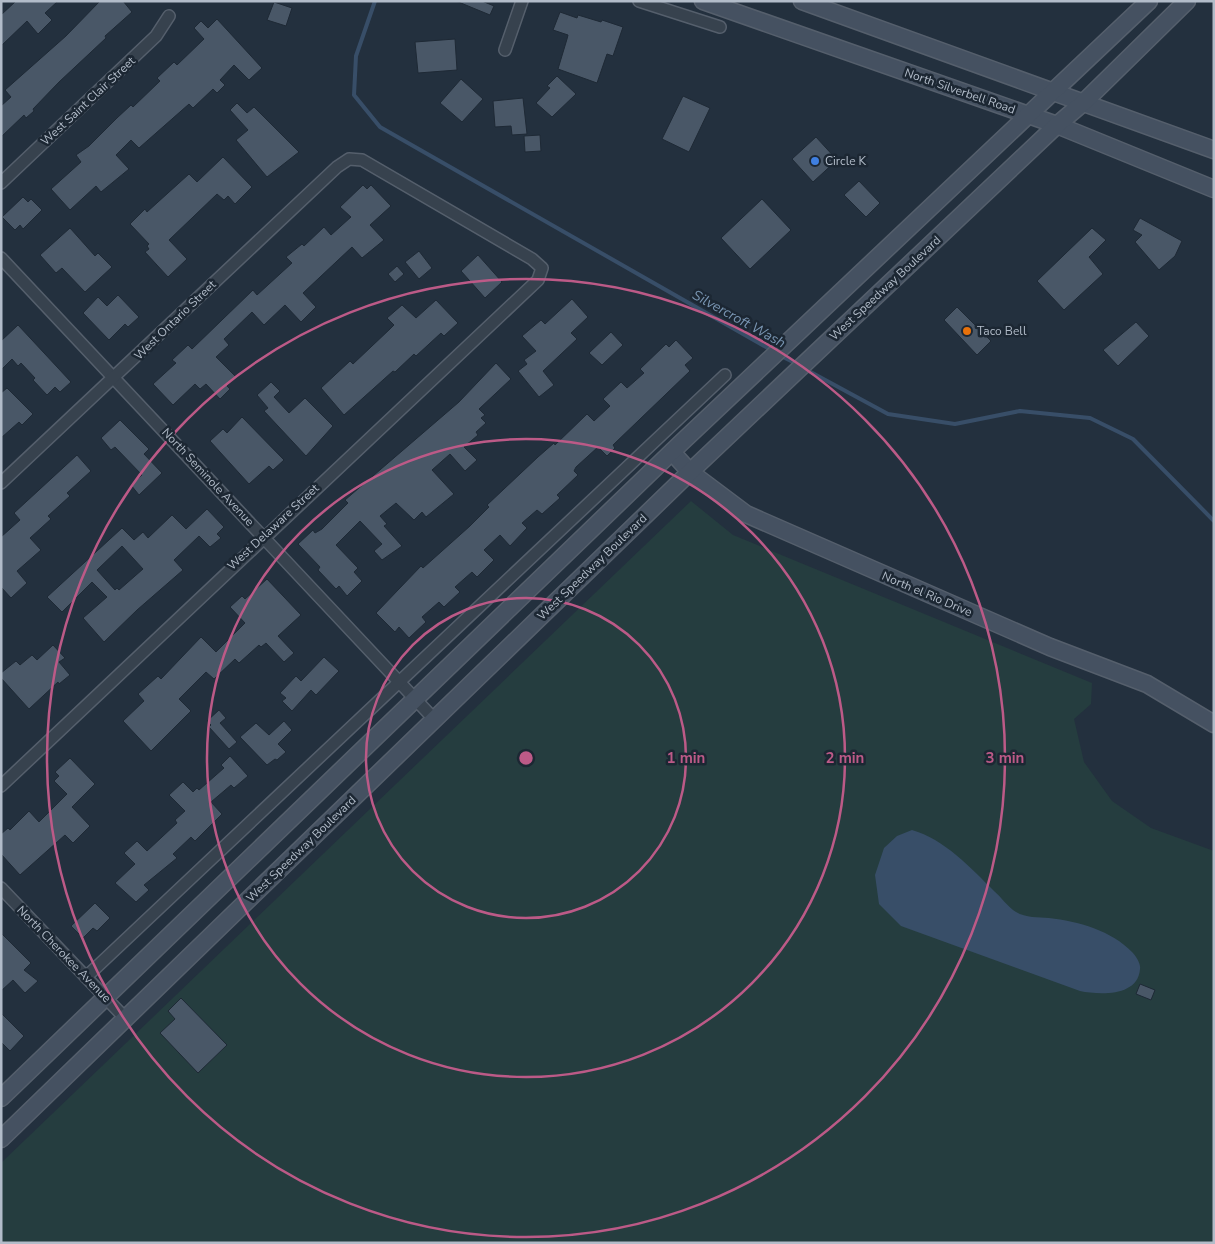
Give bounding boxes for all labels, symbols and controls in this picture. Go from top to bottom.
street label: West Saint Clair Street [37,53,139,149]
street label: North Silverbell Road [903,65,1017,117]
place label: Circle K [825,153,867,169]
marker: Circle K [809,155,821,167]
street label: West Speedway Boulevard [826,232,944,344]
street label: West Ontario Street [131,276,220,363]
water label: Silvercroft Wash [689,285,789,353]
place label: Taco Bell [977,323,1027,339]
marker: Taco Bell [961,325,973,337]
street label: North Seminole Avenue [158,425,258,529]
street label: West Delaware Street [224,480,323,574]
street label: West Speedway Boulevard [534,510,650,624]
street label: North el Rio Drive [880,568,974,620]
text: 1 min [667,748,705,768]
text: 2 min [826,748,864,768]
text: 3 min [986,748,1024,768]
centre of rings [517,749,535,767]
street label: West Speedway Boulevard [243,792,359,906]
street label: North Cherokee Avenue [13,902,115,1006]

